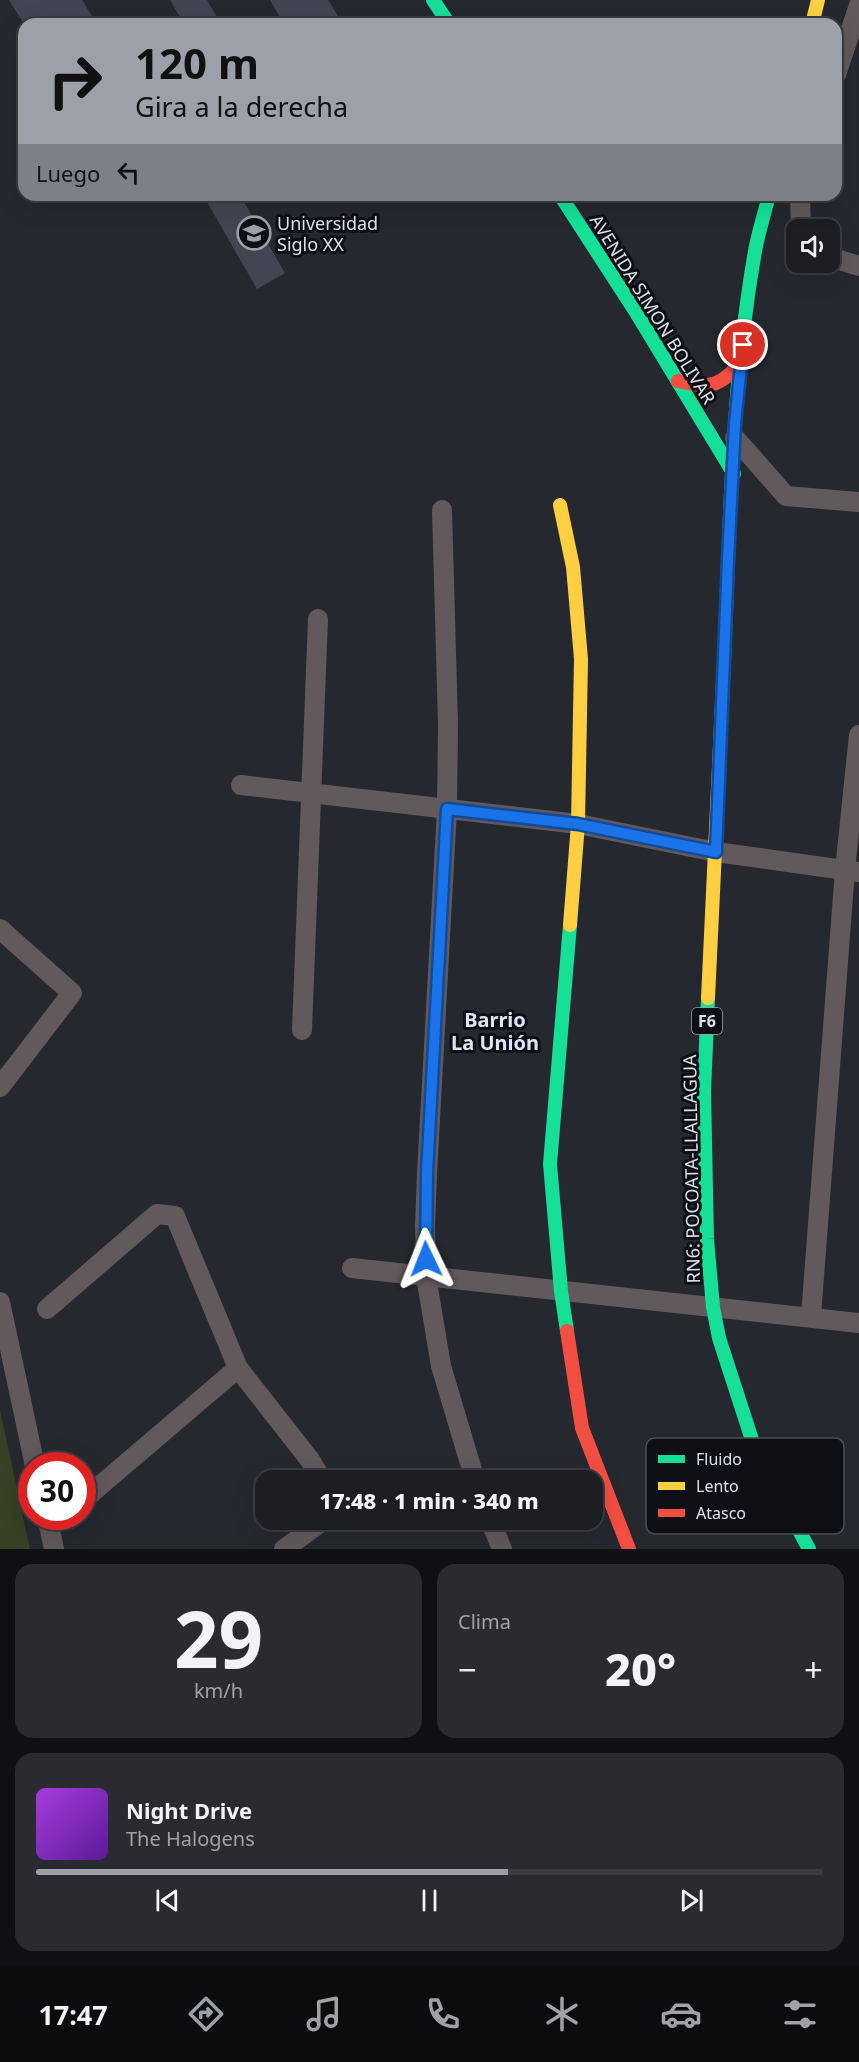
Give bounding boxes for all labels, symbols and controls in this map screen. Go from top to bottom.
text: 120 m [135,34,259,91]
icon: right [36,42,114,120]
text: Gira a la derecha [135,88,348,125]
icon: left [112,156,145,189]
text: Luego [36,158,100,188]
street label: AVENIDA SIMON BOLIVAR [585,210,721,408]
place label: Universidad Siglo XX [277,211,378,256]
school or university icon: Universidad Siglo XX [236,215,272,251]
map controls [786,219,840,273]
button: sound [786,219,840,273]
pin [717,319,768,370]
icon: arrive [726,328,759,361]
district label: Barrio La Unión [451,1006,539,1056]
road number: F6 [692,1008,722,1034]
street label: RN6: POCOATA-LLALLAGUA [677,1054,705,1283]
position arrow [394,1227,458,1291]
legend [646,1438,844,1534]
text: Fluido [696,1448,742,1470]
speed limit sign: 30 [18,1452,96,1530]
text: Lento [696,1475,739,1497]
text: 17:48 · 1 min · 340 m [319,1485,539,1515]
text: Atasco [696,1502,746,1524]
text: 29 [174,1585,263,1691]
text: Clima [458,1608,511,1635]
text: 20° [605,1638,676,1699]
text: − [458,1647,477,1692]
text: + [804,1647,823,1692]
text: km/h [194,1677,243,1704]
text: Night Drive [126,1795,252,1825]
text: The Halogens [126,1825,255,1852]
icon: previous [151,1884,184,1917]
icon: pause [413,1884,446,1917]
icon: next [675,1884,708,1917]
icon: directions [185,1993,227,2035]
icon: music [303,1993,345,2035]
icon: phone [422,1993,464,2035]
icon: climate [541,1993,583,2035]
icon: car [660,1993,702,2035]
icon: filters [779,1993,821,2035]
text: 17:47 [38,1996,108,2033]

